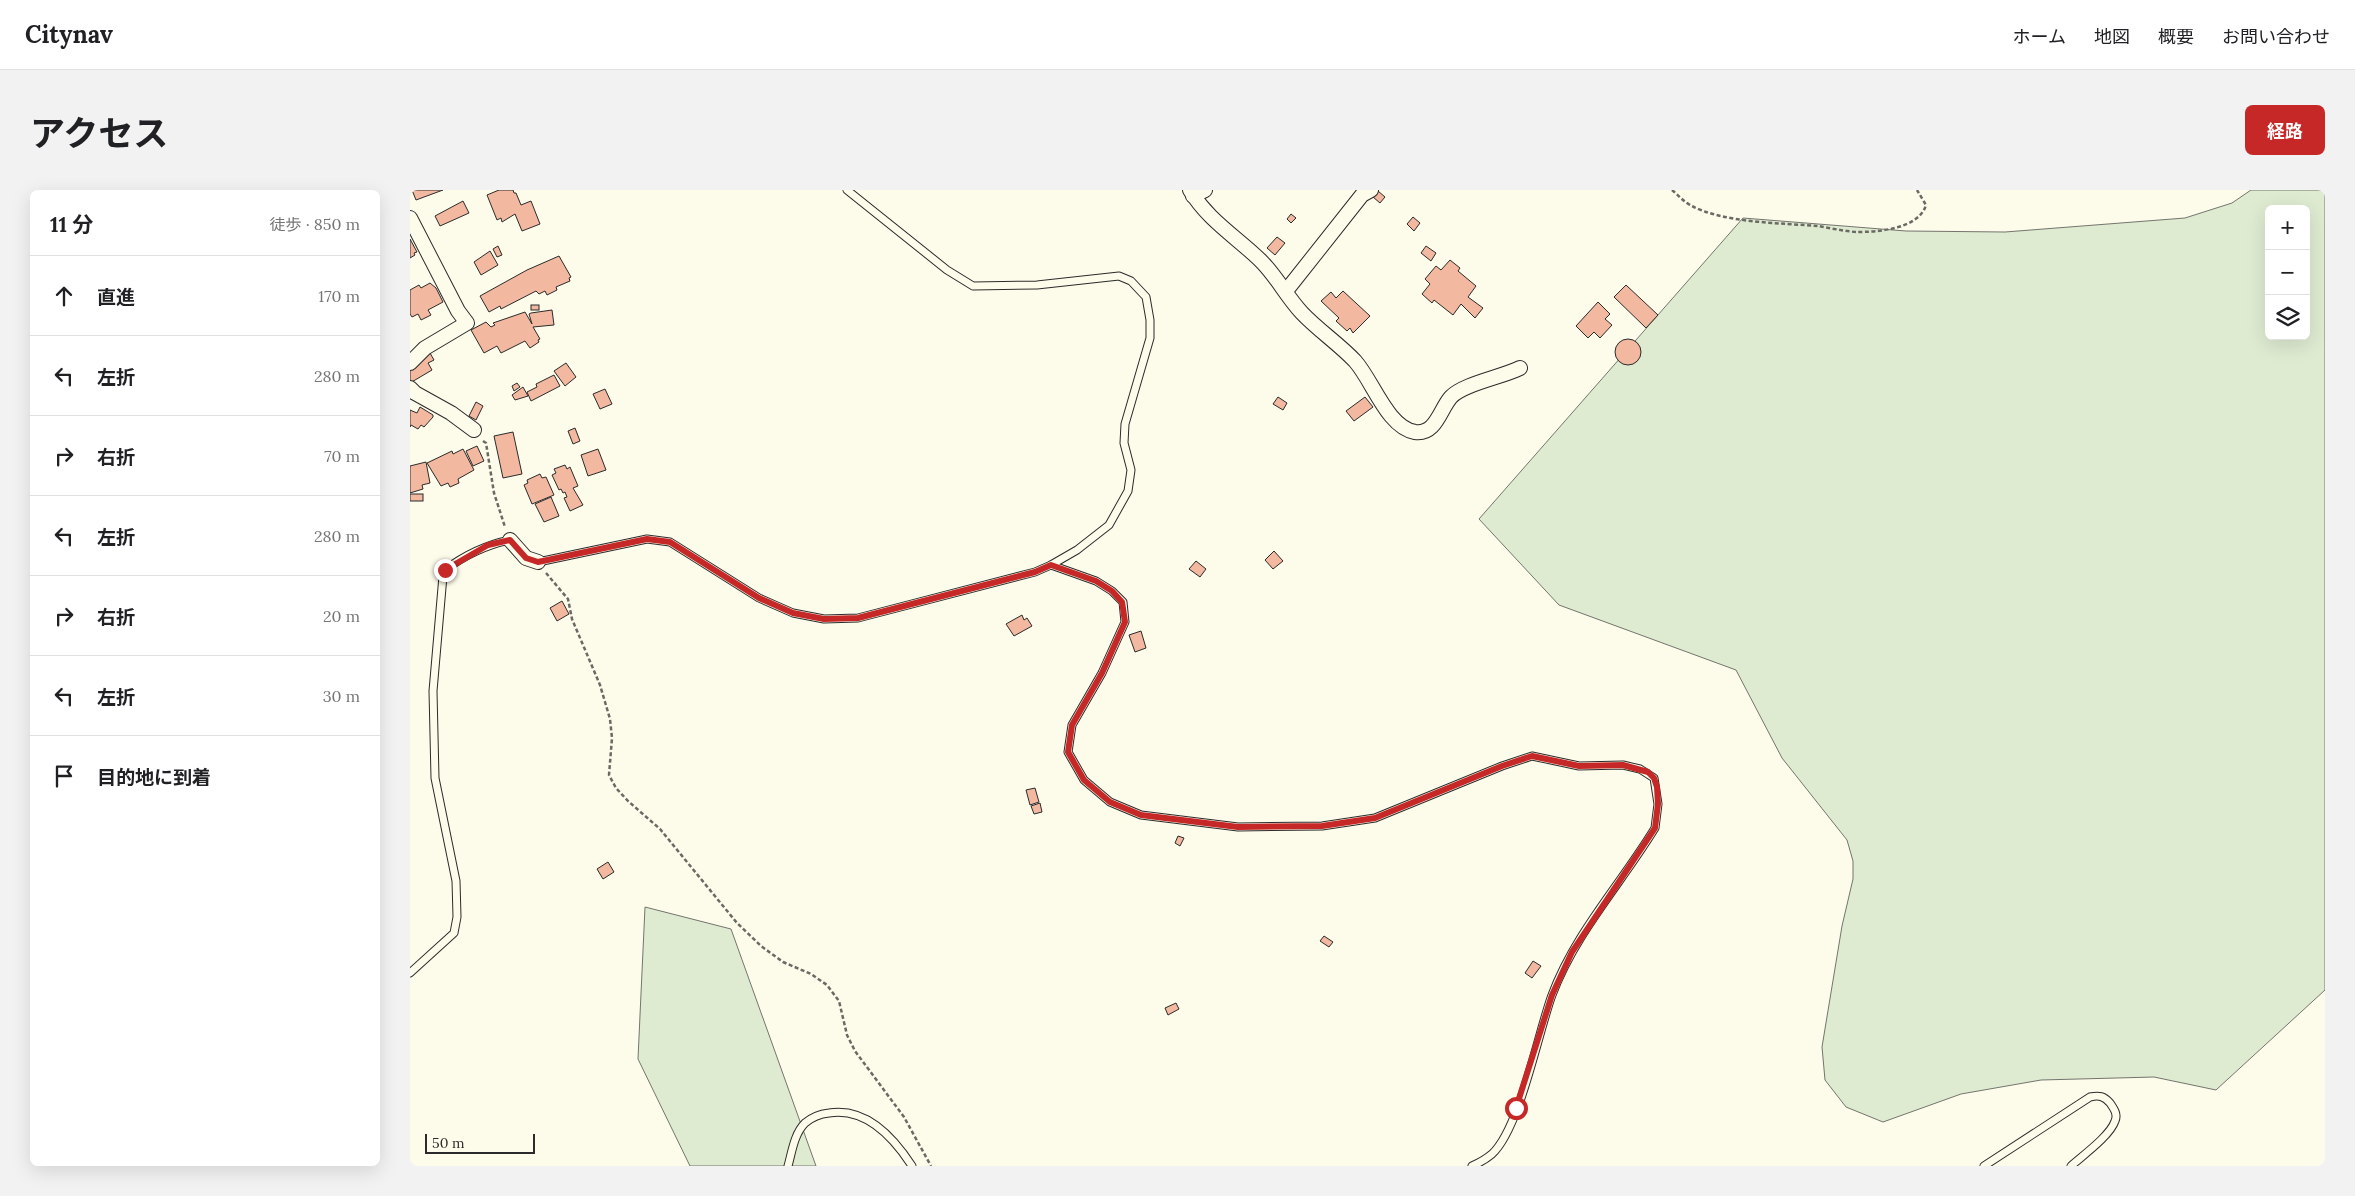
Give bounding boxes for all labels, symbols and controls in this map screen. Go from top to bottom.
text: Citynav [25,19,113,50]
text: ホーム [2013,25,2066,48]
text: 地図 [2094,25,2130,48]
text: 概要 [2158,25,2194,48]
text: お問い合わせ [2222,25,2330,48]
button: 経路 [2245,105,2325,155]
text: アクセス [30,111,168,156]
map controls [2265,205,2310,340]
button: + [2265,205,2310,250]
text: 11 分 [50,211,94,238]
text: 徒歩 · 850 m [269,214,360,234]
button: − [2265,250,2310,295]
icon: ahead [50,282,78,310]
text: 直進 [97,285,135,309]
text: 170 m [318,286,360,306]
button: layers [2265,295,2310,340]
icon: left [50,362,78,390]
text: 左折 [97,365,135,389]
text: 280 m [314,366,360,386]
icon: right [50,442,78,470]
text: 右折 [97,445,135,469]
text: 70 m [324,446,360,466]
icon: left [50,522,78,550]
text: 左折 [97,525,135,549]
text: 280 m [314,526,360,546]
route end [434,559,457,582]
icon: right [50,602,78,630]
text: 右折 [97,605,135,629]
text: 20 m [323,606,360,626]
icon: left [50,682,78,710]
text: 左折 [97,685,135,709]
text: 30 m [323,686,360,706]
icon: arrive [50,762,78,790]
text: 目的地に到着 [97,765,211,789]
route start [1505,1097,1528,1120]
scale bar [425,1131,535,1154]
text: 50 m [432,1134,465,1152]

